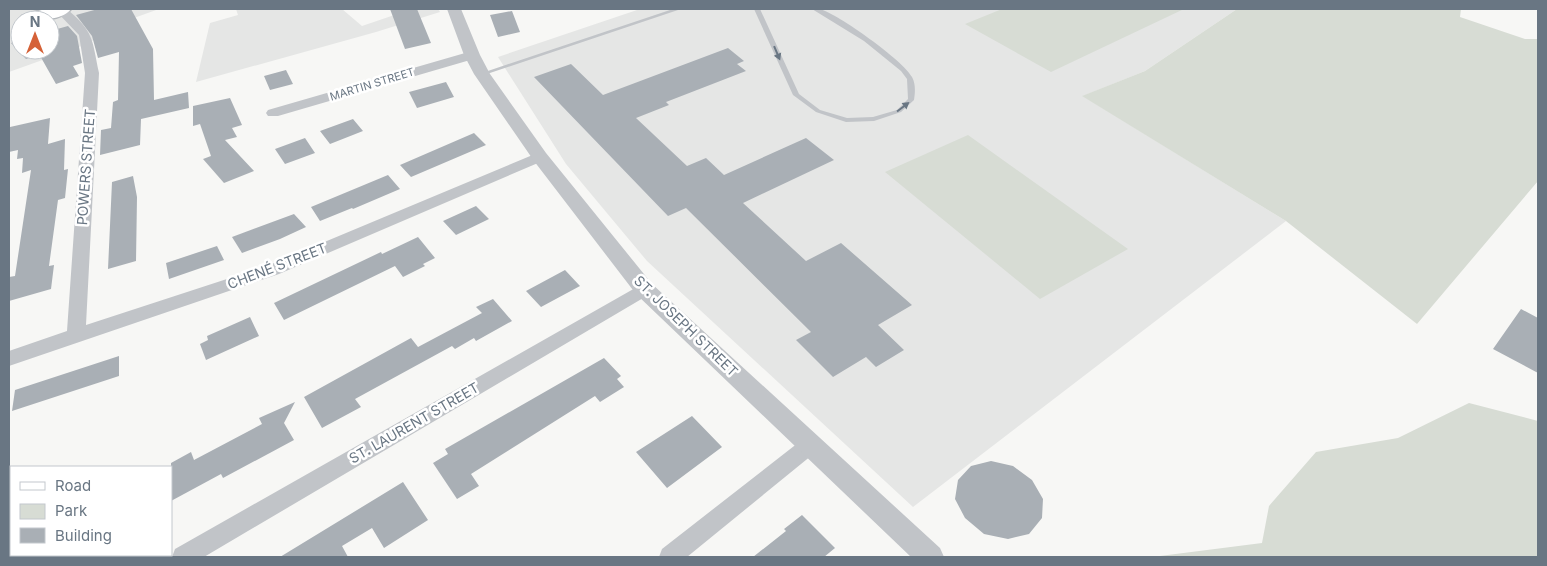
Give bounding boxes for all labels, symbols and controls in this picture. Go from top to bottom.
north arrow [10,10,60,60]
text: N [30,13,40,30]
one-way arrow [773,46,781,60]
street label: MARTIN STREET [328,64,416,104]
one-way arrow [896,101,909,112]
street label: POWERS STREET [73,108,98,226]
street label: CHENÉ STREET [225,239,329,292]
street label: ST. JOSEPH STREET [631,272,742,380]
street label: ST. LAURENT STREET [346,378,482,467]
legend [10,466,172,556]
text: Road [55,476,91,495]
text: Park [55,501,88,520]
text: Building [55,526,112,545]

